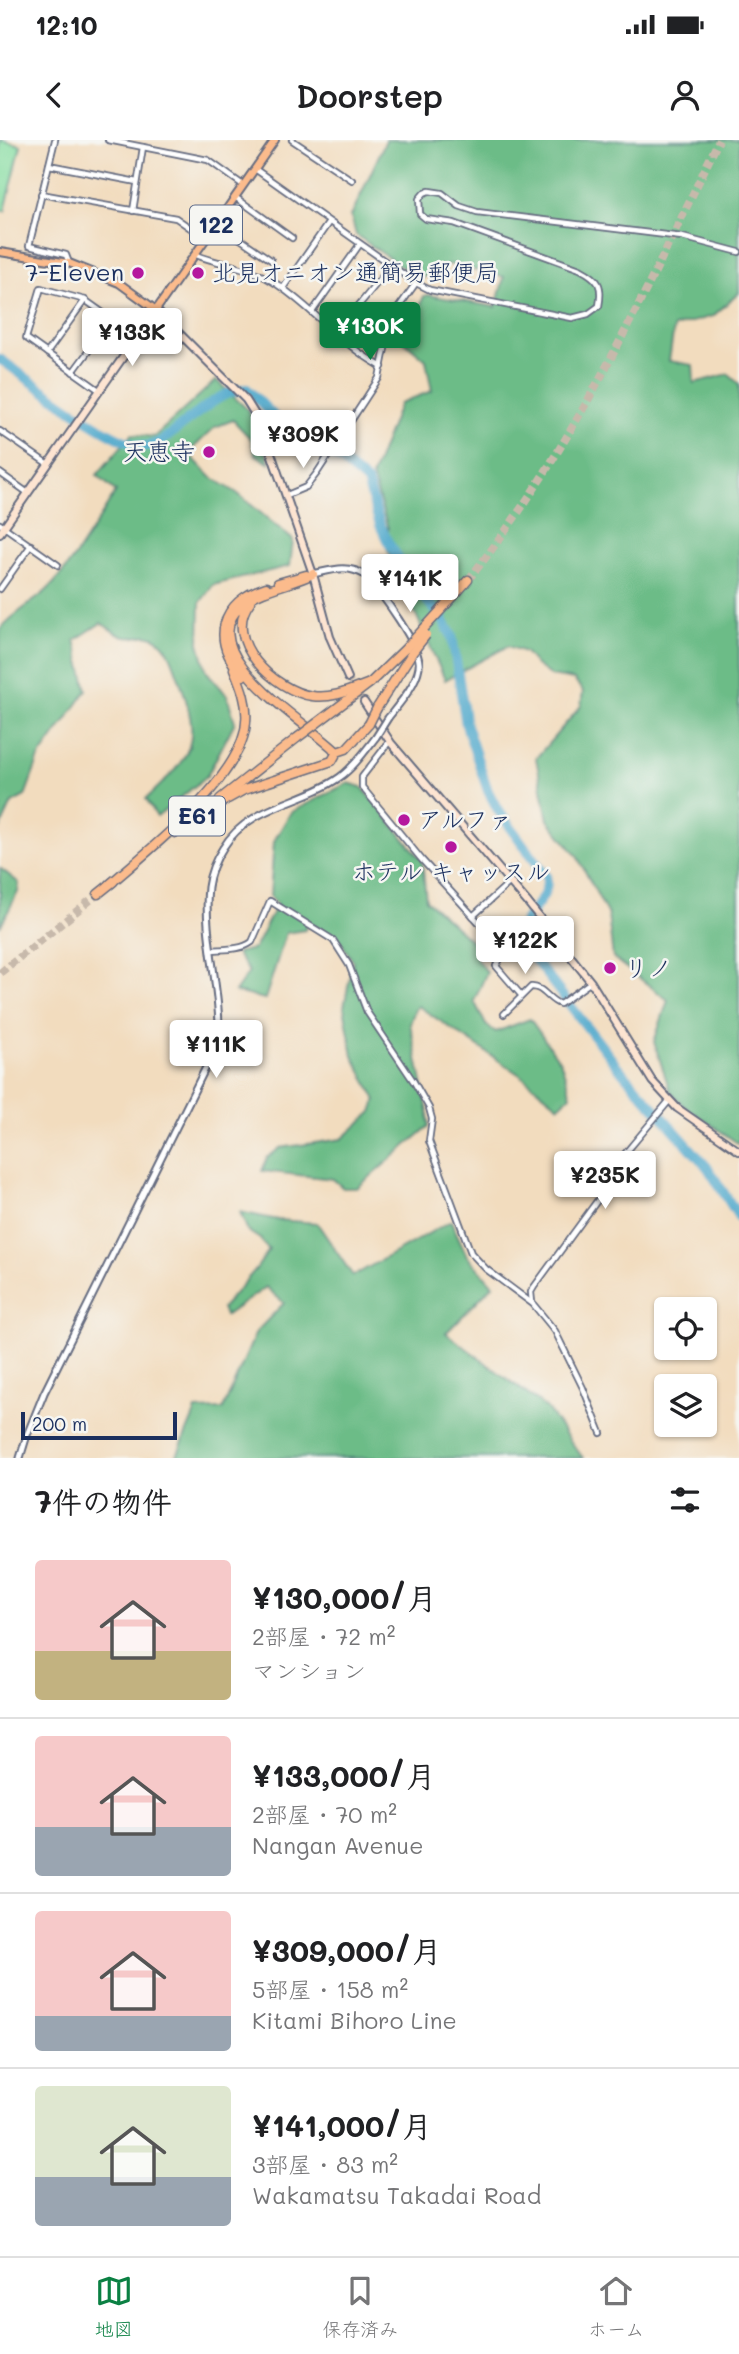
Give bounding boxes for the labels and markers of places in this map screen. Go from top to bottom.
place label: 7-Eleven [25,256,124,287]
place label: 北見オニオン通簡易郵便局 [212,256,499,287]
marker: 7-Eleven [130,265,146,281]
marker: 北見オニオン通簡易郵便局 [190,265,206,281]
pin: ¥130K [321,302,419,362]
pin: ¥133K [83,308,181,368]
pin: ¥309K [254,410,352,470]
place label: 天恵寺 [123,435,195,466]
marker: 天恵寺 [201,444,217,460]
pin: ¥141K [361,554,459,614]
place label: アルファ [418,803,513,834]
marker: アルファ [396,812,412,828]
marker: ホテル キャッスル [443,839,459,855]
place label: ホテル キャッスル [352,855,550,886]
pin: ¥122K [476,916,574,976]
place label: リノ [624,951,672,982]
marker: リノ [602,960,618,976]
pin: ¥111K [167,1020,265,1080]
pin: ¥235K [556,1152,654,1211]

